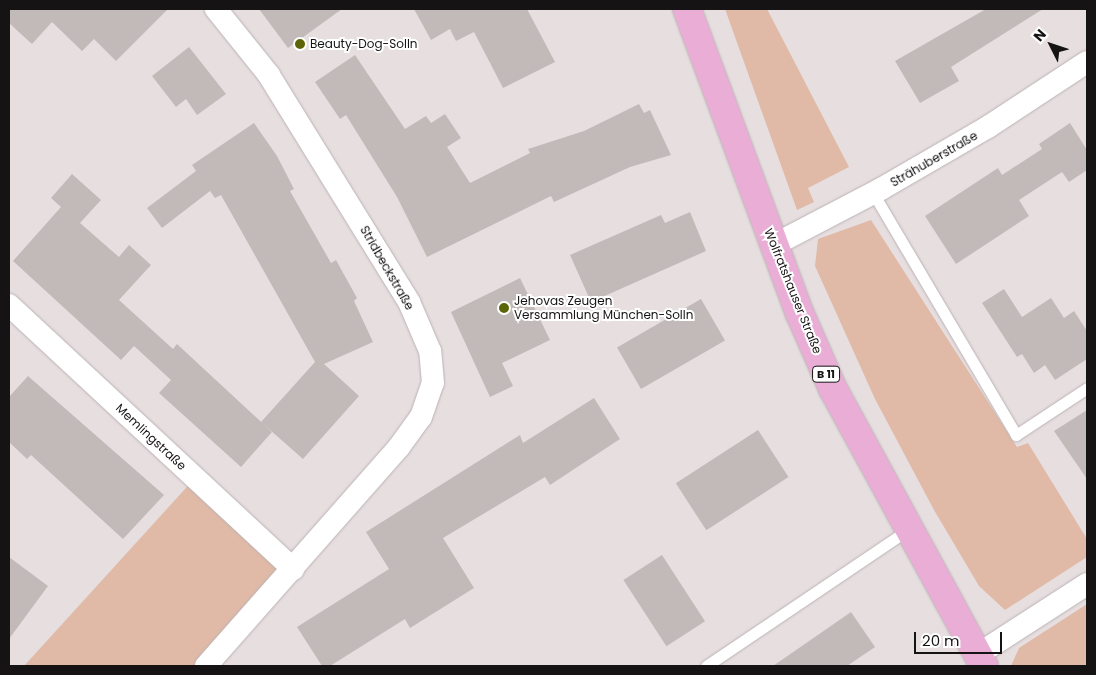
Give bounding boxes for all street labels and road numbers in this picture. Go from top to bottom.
street label: Strähuberstraße [888,128,980,190]
street label: Stridbeckstraße [357,223,417,313]
street label: Wolfratshauser Straße [761,226,825,356]
road number: B 11 [811,366,841,382]
street label: Memlingstraße [113,401,189,473]

